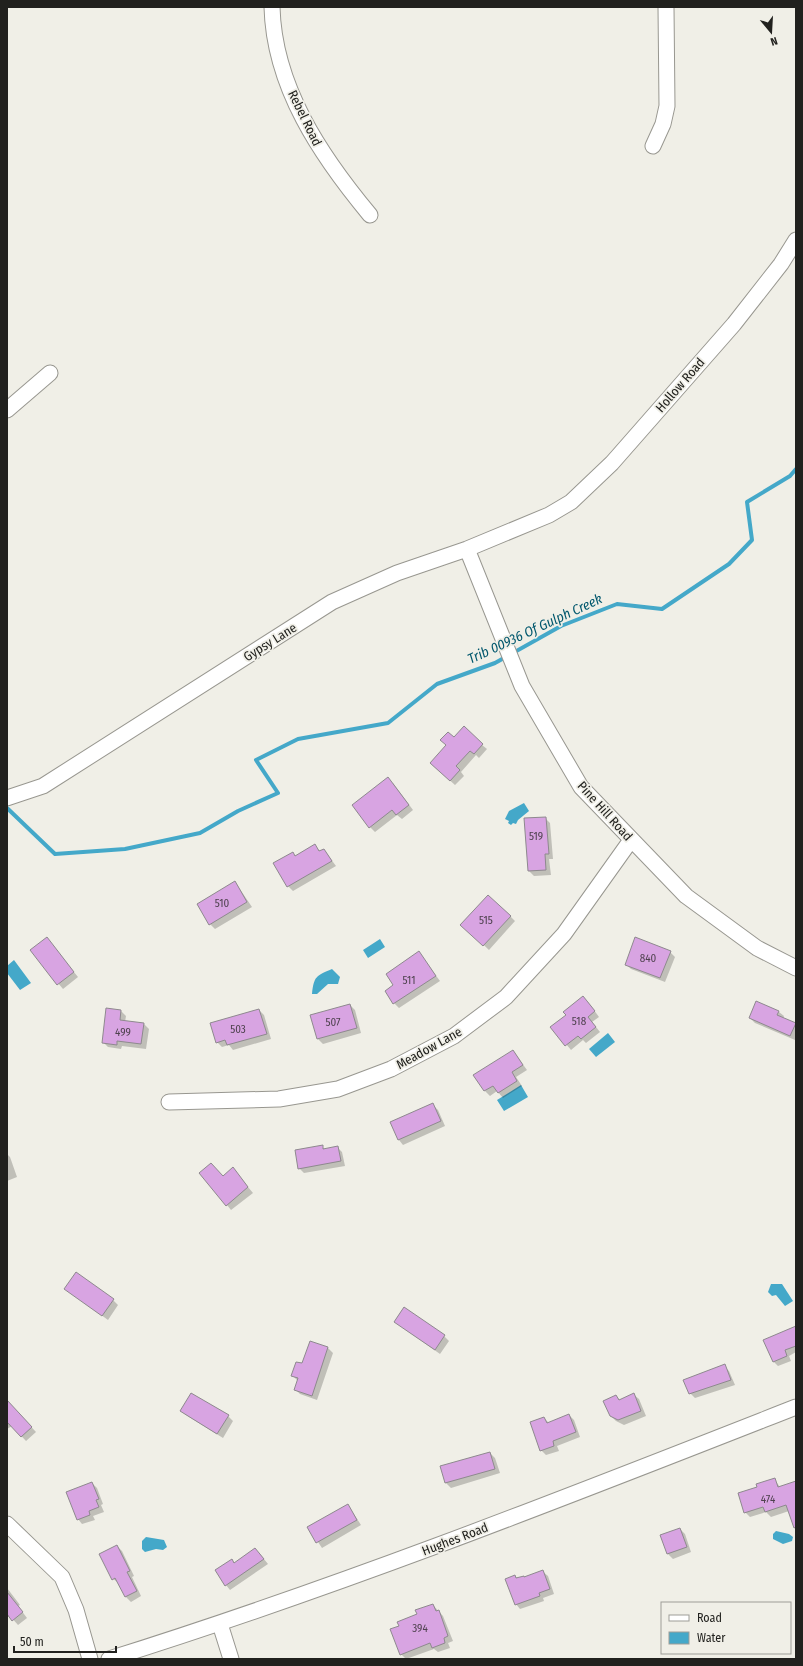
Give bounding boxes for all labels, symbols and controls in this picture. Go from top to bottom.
north arrow [751,12,791,52]
text: N [769,34,779,48]
street label: Rebel Road [285,88,325,148]
street label: Hollow Road [652,355,708,415]
water label: Trib 00936 Of Gulph Creek [465,590,605,668]
street label: Gypsy Lane [241,620,299,664]
street label: Pine Hill Road [575,778,635,844]
house number: 519 [529,830,543,843]
house number: 510 [215,897,230,910]
house number: 515 [479,914,493,927]
house number: 840 [640,952,657,965]
house number: 511 [403,974,415,987]
house number: 518 [572,1015,587,1028]
house number: 507 [325,1016,341,1029]
house number: 503 [230,1023,246,1036]
street label: Meadow Lane [394,1024,464,1072]
house number: 499 [115,1026,131,1039]
house number: 474 [761,1493,776,1506]
street label: Hughes Road [420,1520,490,1558]
legend [661,1602,791,1654]
text: Road [697,1611,722,1625]
house number: 394 [412,1622,428,1635]
scale bar [14,1628,116,1654]
text: Water [697,1631,726,1645]
text: 50 m [20,1635,44,1649]

